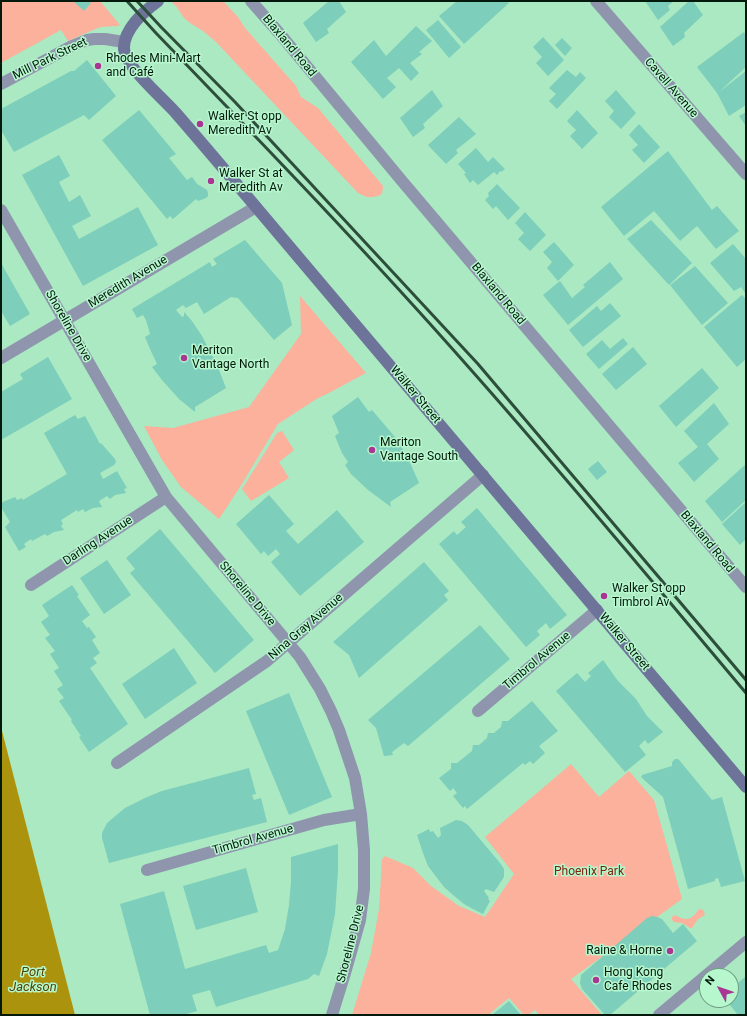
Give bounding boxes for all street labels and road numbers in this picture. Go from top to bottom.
street label: Blaxland Road [259,12,319,80]
street label: Mill Park Street [10,35,90,83]
street label: Cavell Avenue [641,55,701,121]
street label: Meredith Avenue [86,253,170,311]
street label: Blaxland Road [468,260,528,328]
street label: Shoreline Drive [42,288,94,364]
street label: Walker Street [387,363,443,427]
street label: Blaxland Road [677,508,737,576]
street label: Darling Avenue [61,513,135,569]
street label: Shoreline Drive [216,559,278,629]
street label: Nina Gray Avenue [266,591,346,663]
street label: Walker Street [596,610,652,674]
street label: Timbrol Avenue [500,629,574,693]
street label: Timbrol Avenue [211,822,295,858]
street label: Shoreline Drive [334,904,368,984]

